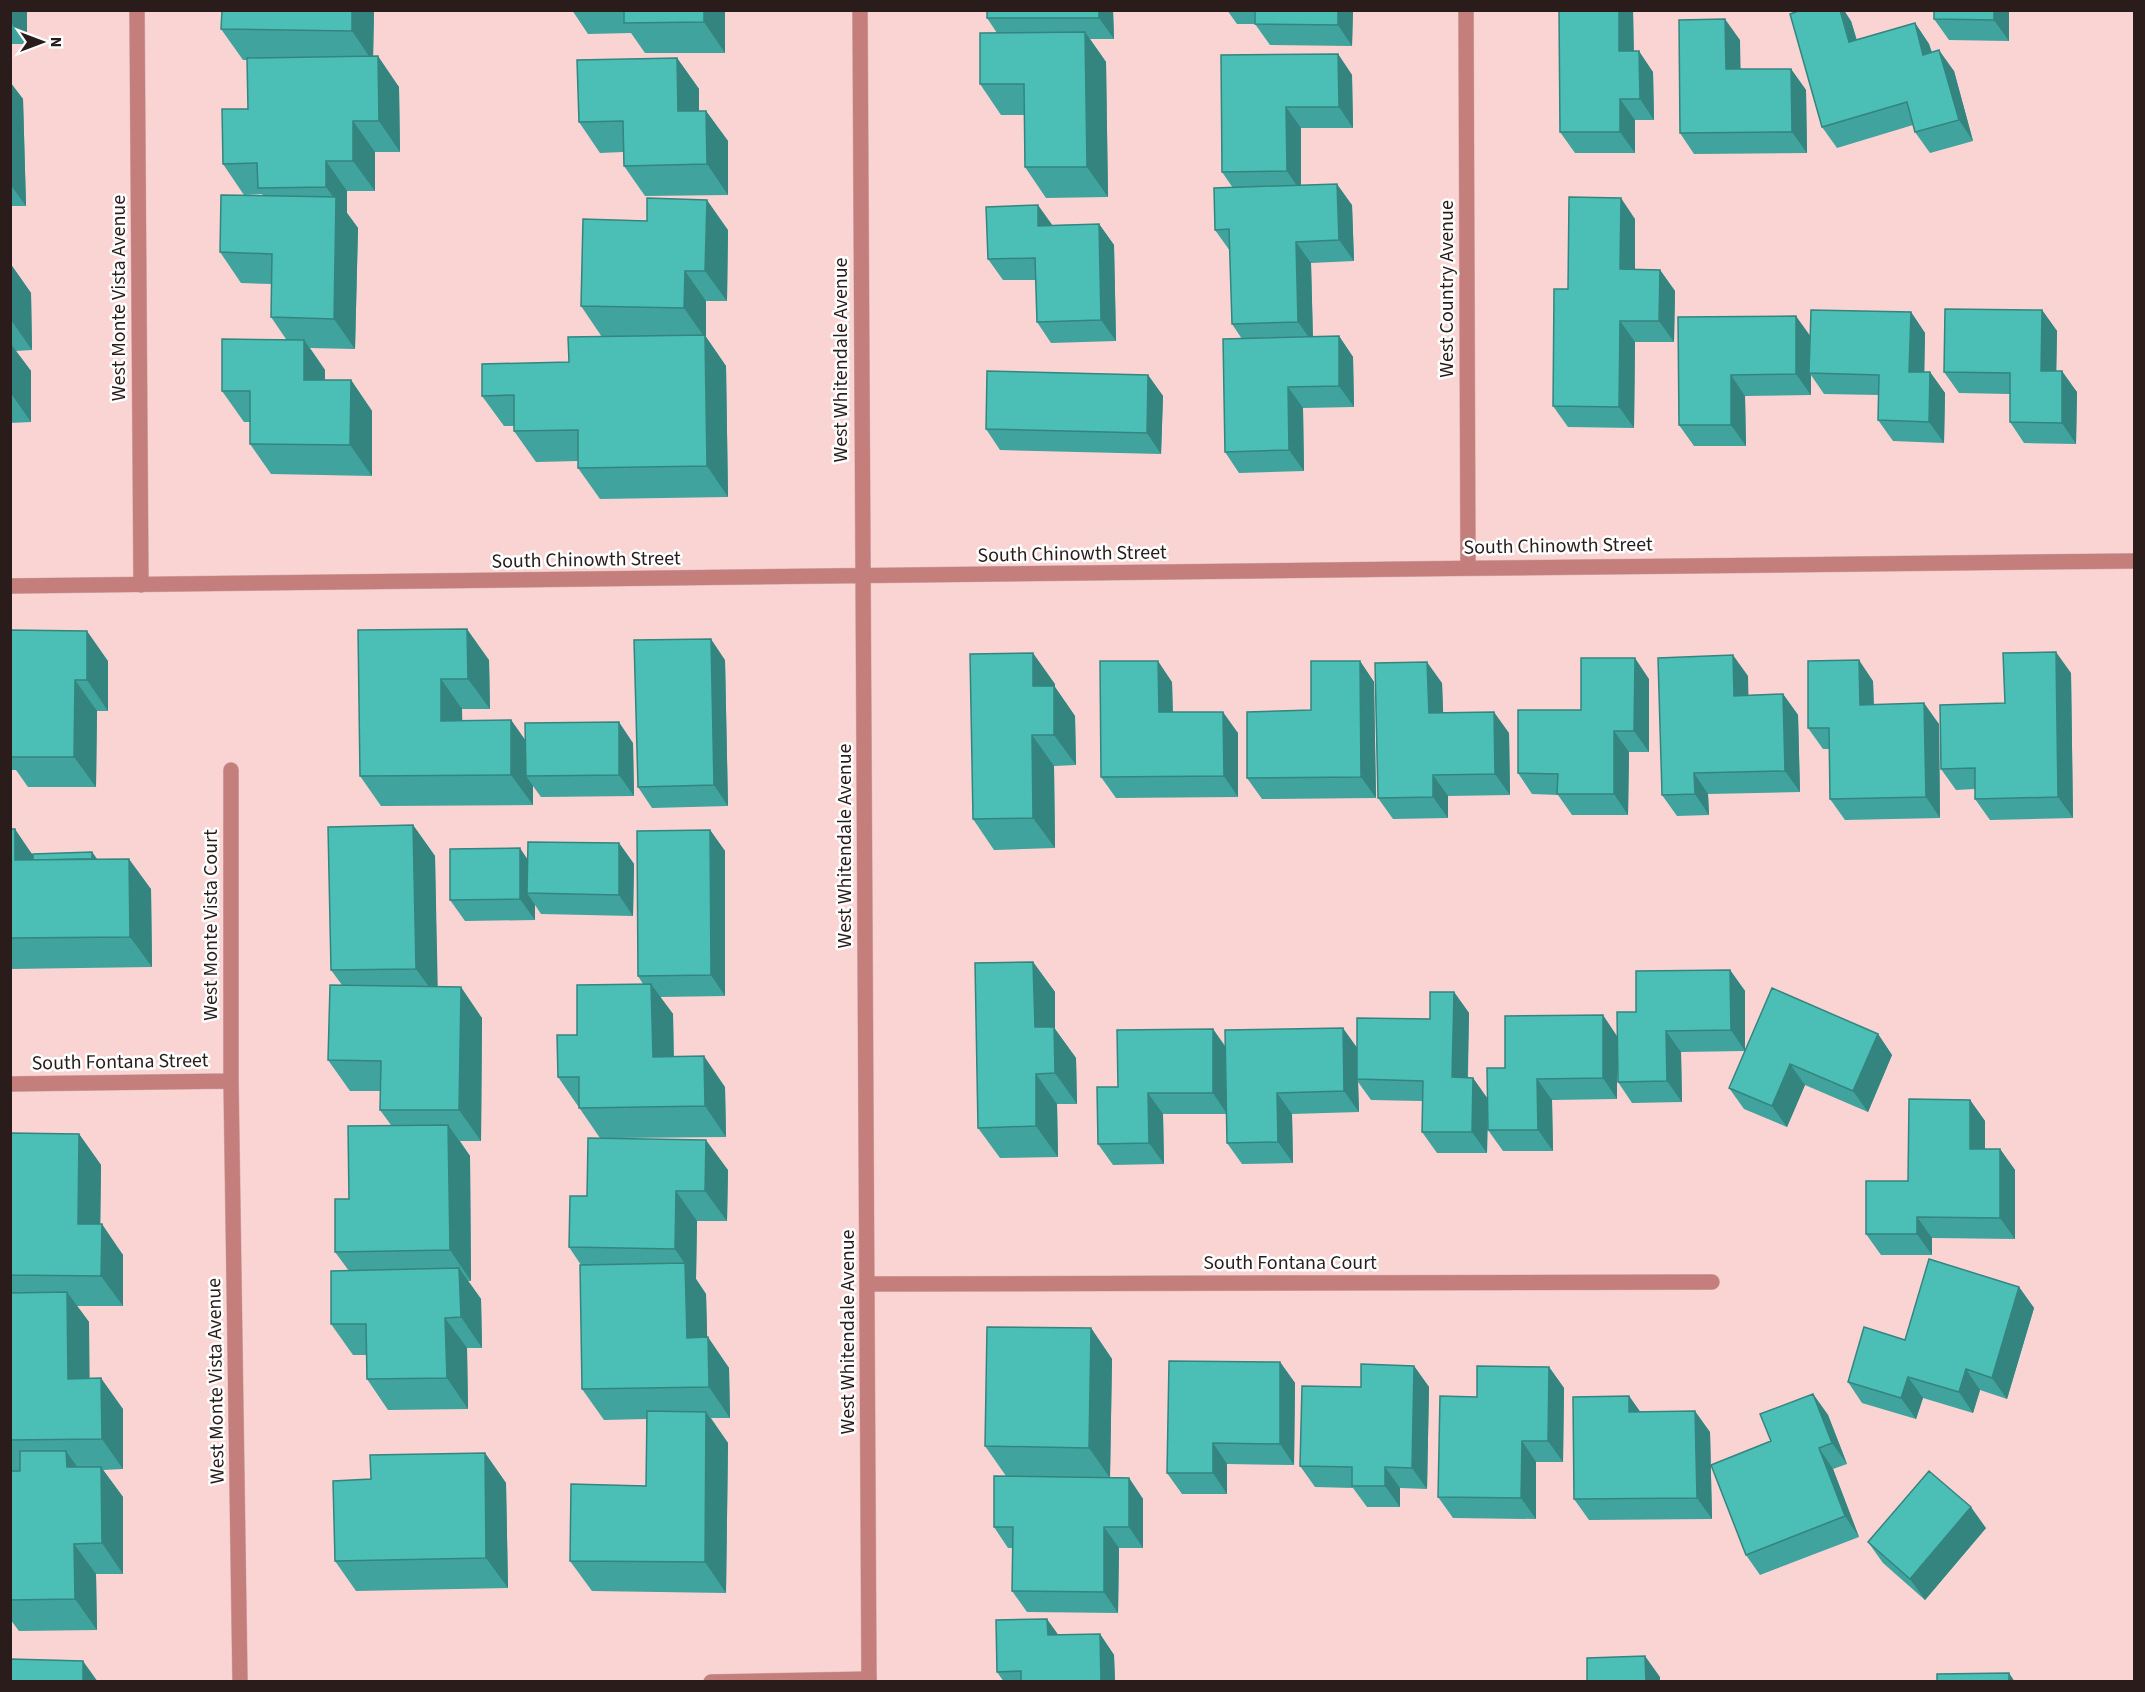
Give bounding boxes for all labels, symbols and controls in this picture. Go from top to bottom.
north arrow [12,12,72,72]
text: N [45,37,67,47]
street label: West Monte Vista Avenue [105,195,133,401]
street label: West Country Avenue [1433,200,1461,378]
street label: West Whitendale Avenue [827,257,855,463]
street label: South Chinowth Street [1463,530,1653,562]
street label: South Chinowth Street [977,538,1167,570]
street label: South Chinowth Street [491,544,681,576]
street label: West Whitendale Avenue [831,743,859,949]
street label: West Monte Vista Court [197,829,225,1021]
street label: South Fontana Street [31,1046,209,1078]
street label: West Whitendale Avenue [834,1229,862,1435]
street label: South Fontana Court [1203,1249,1377,1277]
street label: West Monte Vista Avenue [200,1278,232,1484]

